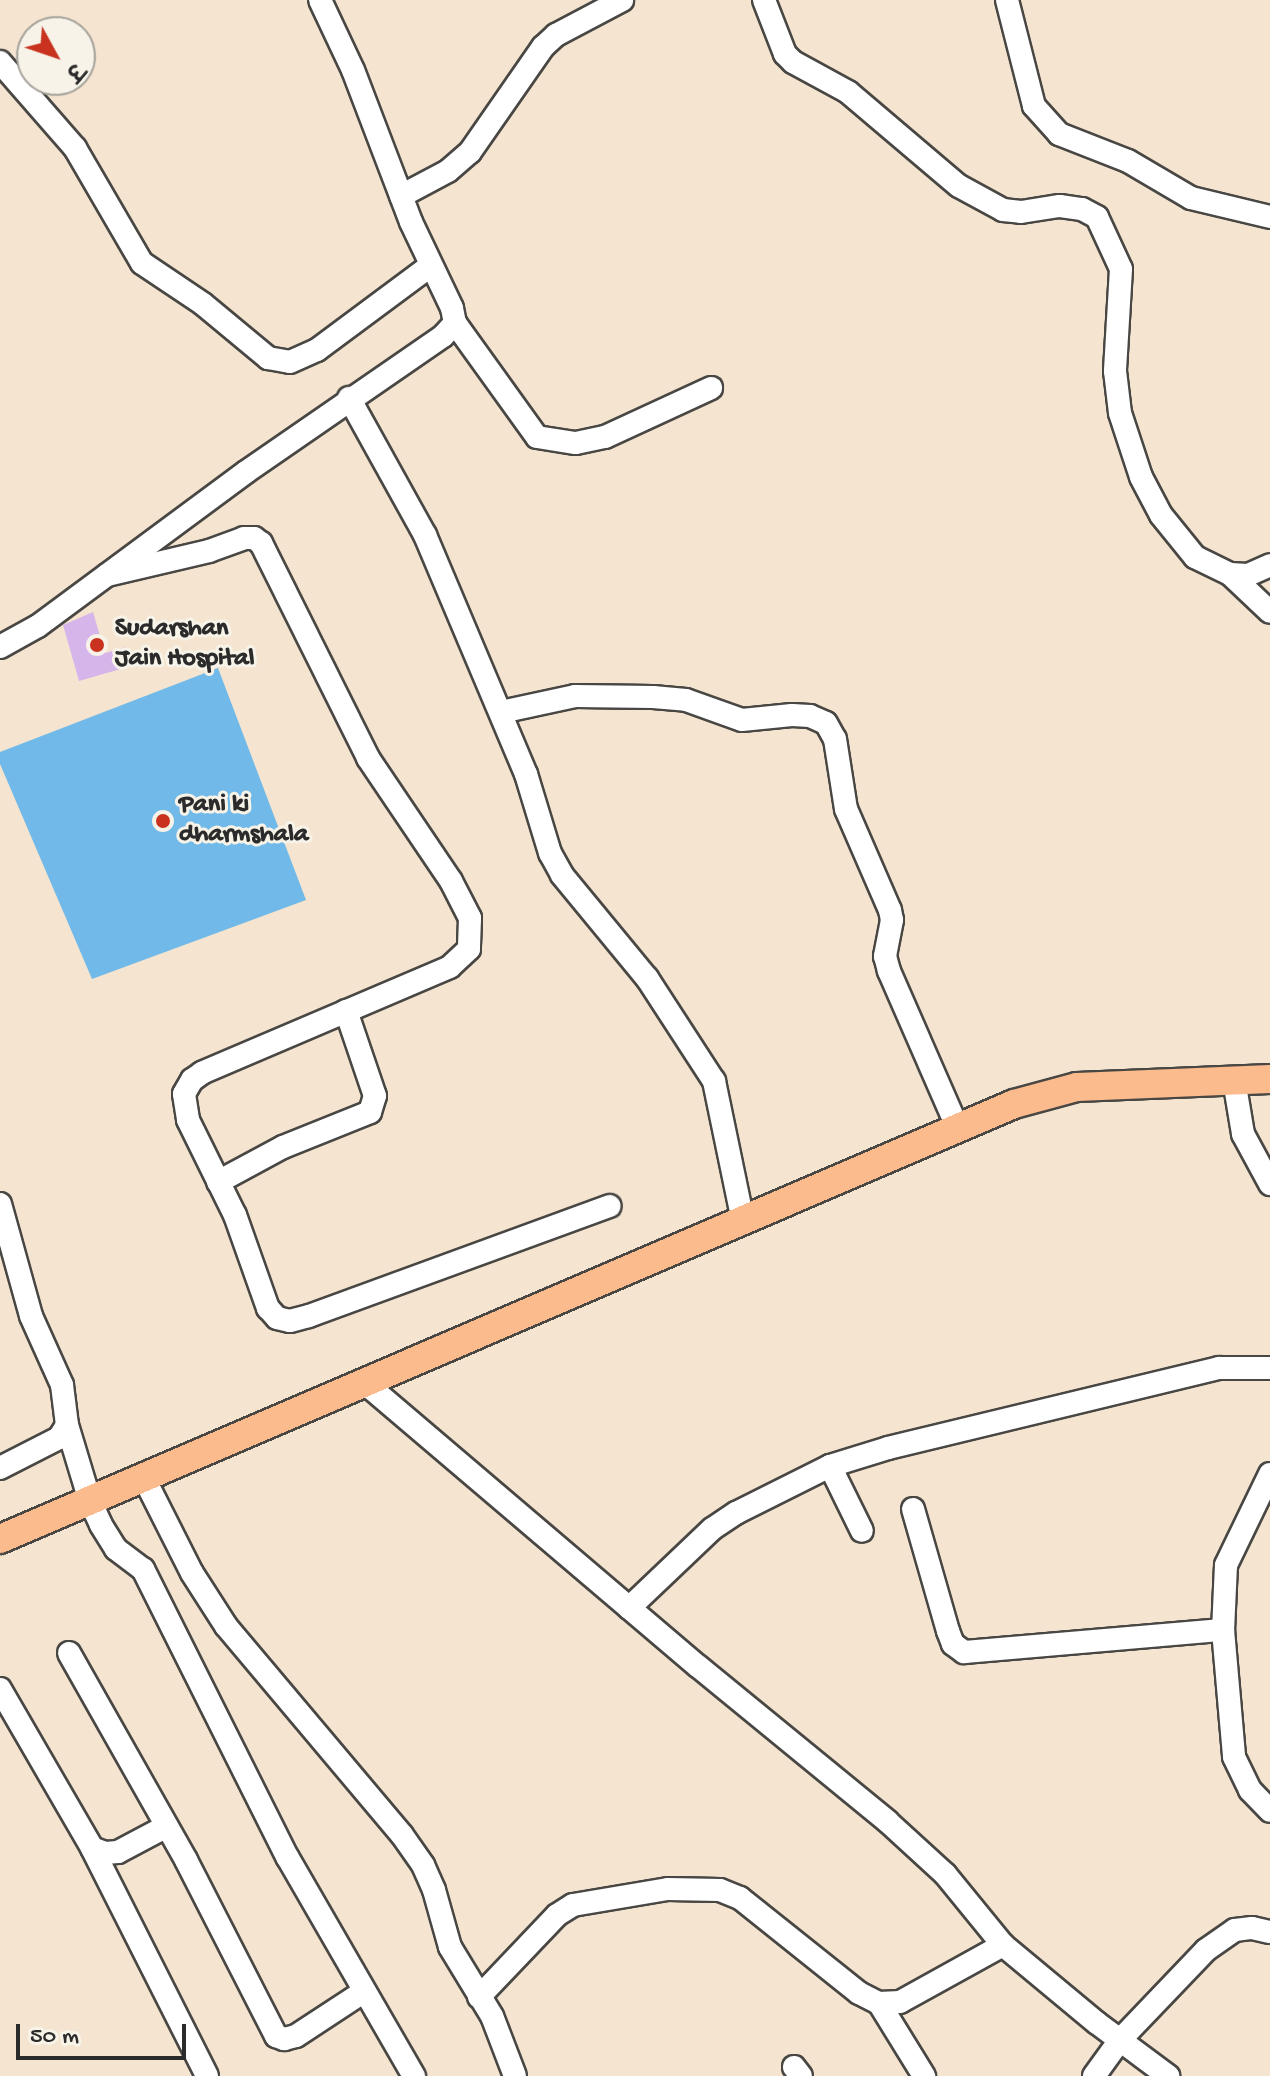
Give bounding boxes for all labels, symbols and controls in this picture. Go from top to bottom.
north arrow [16,16,96,96]
text: उ [58,56,88,84]
place label: Sudarshan Jain Hospital [115,614,254,676]
marker: Sudarshan Jain Hospital [86,634,108,656]
place label: Pani ki dharmshala [179,790,308,852]
marker: Pani ki dharmshala [154,812,172,830]
scale bar [20,2008,190,2058]
text: 50 m [30,2023,79,2052]

